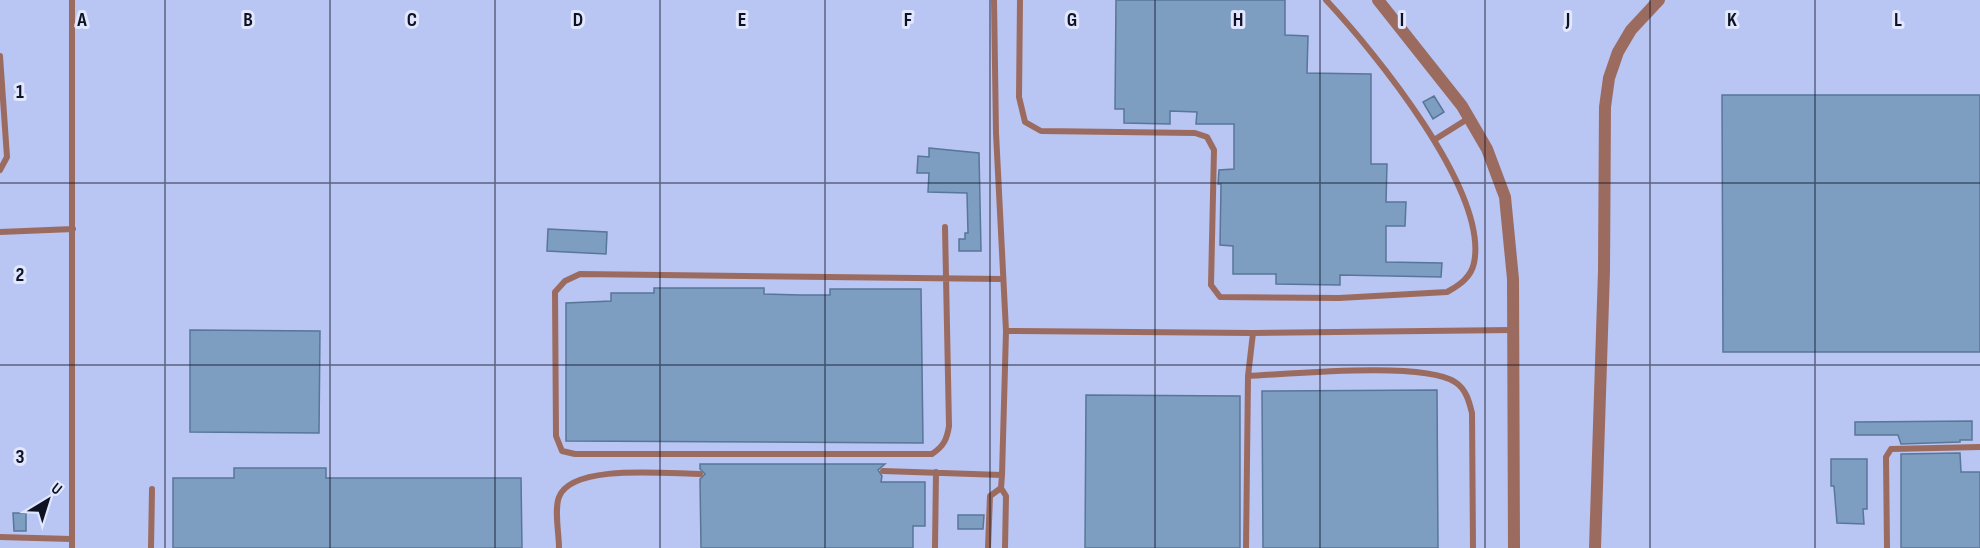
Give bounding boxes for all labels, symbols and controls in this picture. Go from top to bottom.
text: A [76,8,87,32]
text: B [243,8,253,32]
text: C [407,8,417,32]
text: D [573,8,583,32]
text: E [738,8,746,32]
text: F [904,8,912,32]
text: G [1067,8,1077,32]
text: H [1233,8,1243,32]
text: I [1400,8,1404,32]
text: J [1565,8,1570,32]
text: K [1727,8,1737,32]
text: L [1894,8,1902,32]
text: 1 [16,80,24,104]
text: 2 [16,263,24,287]
text: 3 [16,445,25,469]
north arrow [18,470,78,530]
text: U [47,479,65,499]

